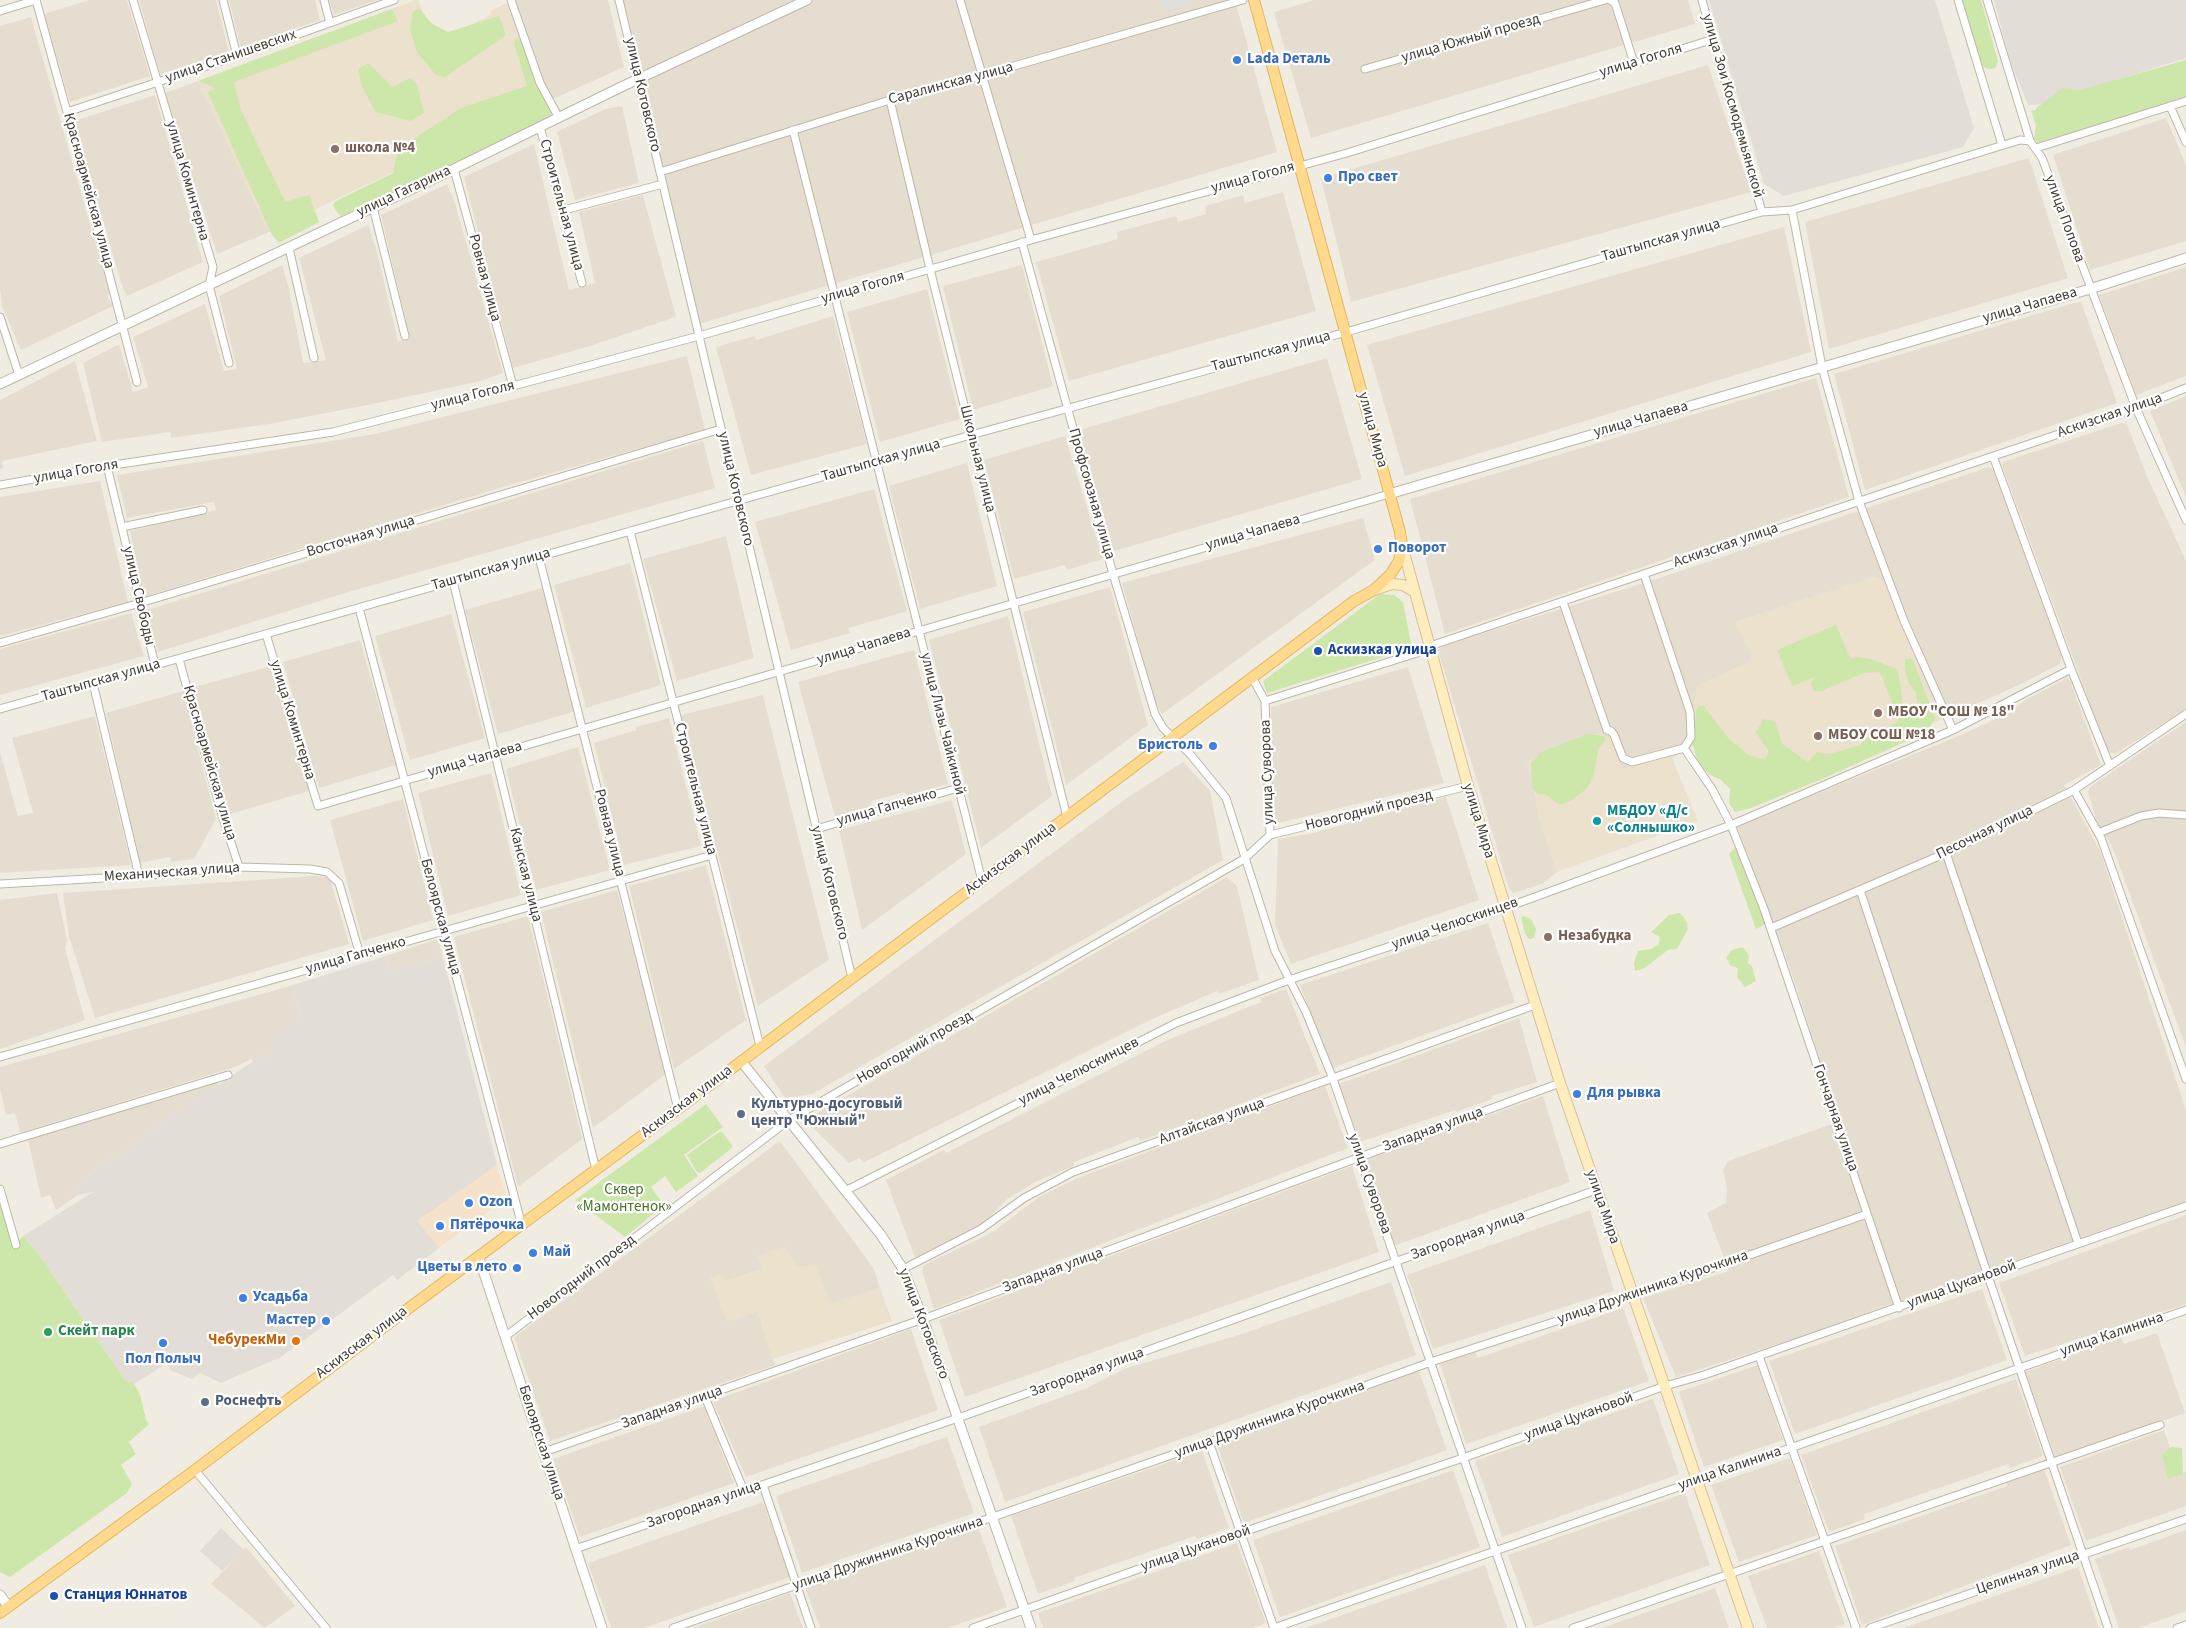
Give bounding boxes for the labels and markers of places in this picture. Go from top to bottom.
place label: Lada Dеталь [1247,51,1331,69]
marker: Lada Dеталь [1231,54,1243,66]
place label: школа №4 [345,140,415,158]
marker: школа №4 [329,143,341,155]
place label: Про свет [1338,169,1398,187]
marker: Про свет [1322,172,1334,184]
place label: Поворот [1388,540,1446,558]
marker: Поворот [1372,543,1384,555]
place label: Аскизкая улица [1328,642,1437,660]
marker: Аскизкая улица [1312,645,1324,657]
place label: МБОУ "СОШ № 18" [1888,704,2015,722]
marker: МБОУ "СОШ № 18" [1872,707,1884,719]
place label: МБОУ СОШ №18 [1828,727,1936,745]
marker: МБОУ СОШ №18 [1812,730,1824,742]
place label: Бристоль [1138,737,1203,755]
marker: Бристоль [1207,740,1219,752]
place label: МБДОУ «Д/с «Солнышко» [1607,803,1695,838]
marker: МБДОУ «Д/с «Солнышко» [1591,815,1603,827]
place label: Незабудка [1558,928,1631,946]
marker: Незабудка [1542,931,1554,943]
place label: Для рывка [1587,1085,1661,1103]
marker: Для рывка [1571,1088,1583,1100]
place label: Культурно-досуговый центр "Южный" [751,1096,902,1131]
marker: Культурно-досуговый центр "Южный" [735,1108,747,1120]
place label: Ozon [479,1194,513,1212]
marker: Ozon [463,1197,475,1209]
place label: Пятёрочка [450,1217,524,1235]
marker: Пятёрочка [434,1220,446,1232]
place label: Май [543,1244,571,1262]
marker: Май [527,1247,539,1259]
place label: Цветы в лето [417,1259,507,1277]
marker: Цветы в лето [511,1262,523,1274]
place label: Усадьба [253,1289,308,1307]
marker: Усадьба [237,1292,249,1304]
place label: Мастер [266,1312,316,1330]
marker: Мастер [320,1315,332,1327]
place label: Скейт парк [58,1323,135,1341]
marker: Скейт парк [42,1326,54,1338]
place label: ЧебурекМи [208,1332,286,1350]
marker: ЧебурекМи [290,1335,302,1347]
marker: Пол Полыч [157,1337,169,1349]
place label: Пол Полыч [125,1351,201,1369]
place label: Роснефть [215,1393,282,1411]
marker: Роснефть [199,1396,211,1408]
place label: Станция Юннатов [64,1587,187,1605]
marker: Станция Юннатов [48,1590,60,1602]

